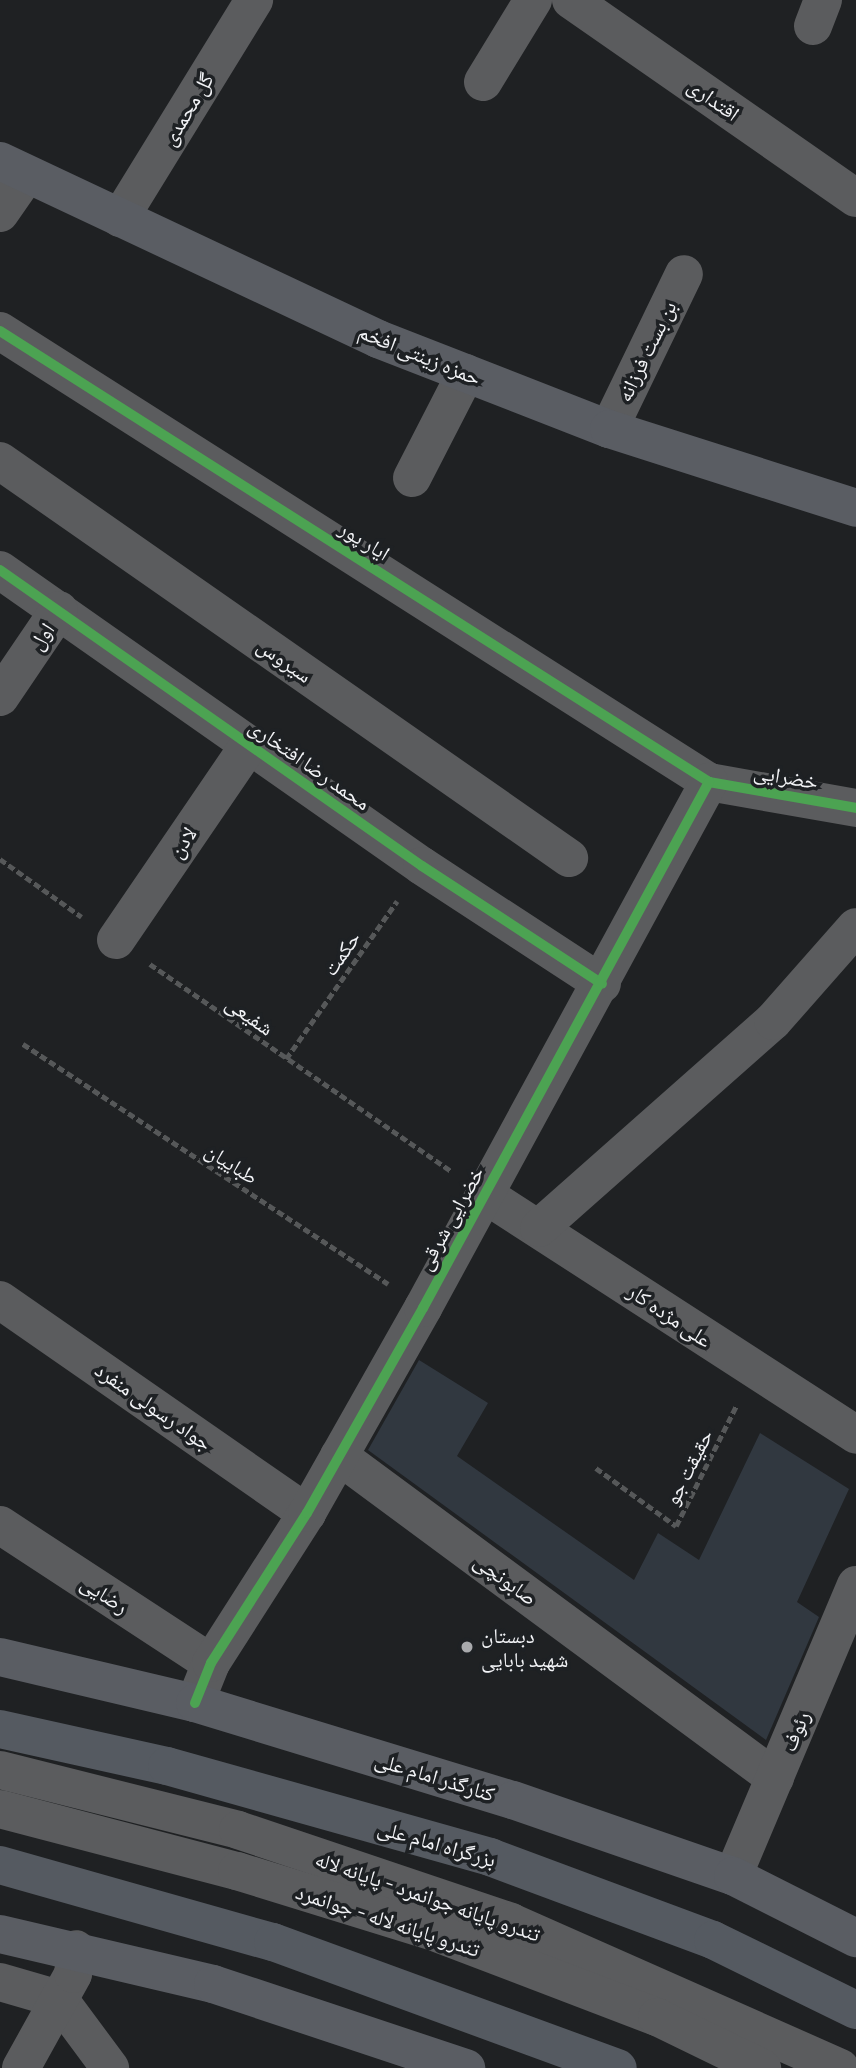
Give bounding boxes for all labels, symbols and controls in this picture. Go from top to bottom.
street label: گل محمدی [155,68,219,150]
street label: اقتداری [683,72,745,126]
street label: بن بست فرزانه [611,296,681,406]
street label: حمزه زینتی افخم [355,318,485,390]
street label: ایار پور [335,515,395,565]
street label: اول [23,618,59,654]
street label: سیروس [253,632,317,688]
street label: محمد رضا افتخاری [245,713,375,815]
street label: خضرایی [752,758,820,794]
street label: لادن [163,822,201,862]
street label: حکمت [317,926,365,980]
street label: شفیعی [221,990,279,1040]
street label: طباییان [201,1137,263,1189]
street label: خضرایی شرقی [411,1162,489,1274]
street label: علی مژده کار [623,1278,717,1352]
street label: جواد رسولی منفرد [91,1356,217,1456]
street label: حقیقت جو [658,1425,718,1509]
street label: صابونچی [470,1548,542,1610]
street label: رضایی [77,1569,133,1619]
place label: دبستان شهید بابایی [481,1622,568,1672]
marker: دبستان شهید بابایی [459,1639,475,1655]
street label: رئوف [775,1707,815,1755]
street label: کنارگذر امام علی [372,1746,498,1806]
street label: بزرگراه امام علی [375,1814,499,1872]
street label: تندرو پایانه جوانمرد - پایانه لاله [312,1846,544,1946]
street label: تندرو پایانه لاله - جوانمرد [293,1878,483,1962]

